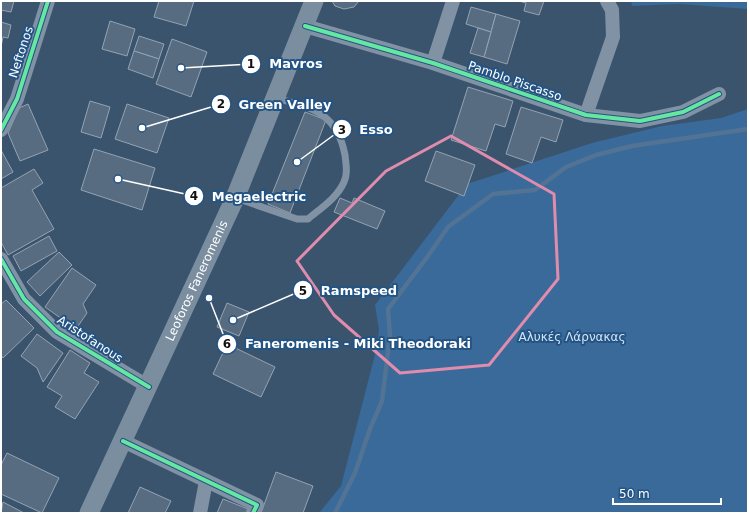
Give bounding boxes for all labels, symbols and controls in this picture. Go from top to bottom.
street label: Neftonos [6,24,36,80]
callout: Mavros [241,51,331,76]
text: Mavros [269,56,323,71]
text: 1 [247,57,255,71]
street label: Pamblo Piscasso [466,58,564,104]
callout: Green Valley [211,92,339,117]
text: 2 [217,97,225,111]
text: Green Valley [239,97,332,112]
callout: Esso [332,117,401,142]
text: Esso [359,122,393,137]
text: 3 [338,123,346,137]
callout: Megaelectric [184,183,314,208]
text: 4 [190,189,198,203]
text: Megaelectric [212,189,306,204]
street label: Leoforos Faneromenis [163,218,231,343]
callout: Ramspeed [293,278,405,303]
text: Ramspeed [321,283,397,298]
text: 5 [299,284,307,298]
street label: Aristofanous [55,313,125,365]
park label: Αλυκές Λάρνακας [518,330,626,344]
callout: Faneromenis - Miki Theodoraki [217,331,479,356]
text: Faneromenis - Miki Theodoraki [245,336,471,351]
text: 6 [223,337,231,351]
scale bar [613,480,721,506]
text: 50 m [619,487,650,501]

